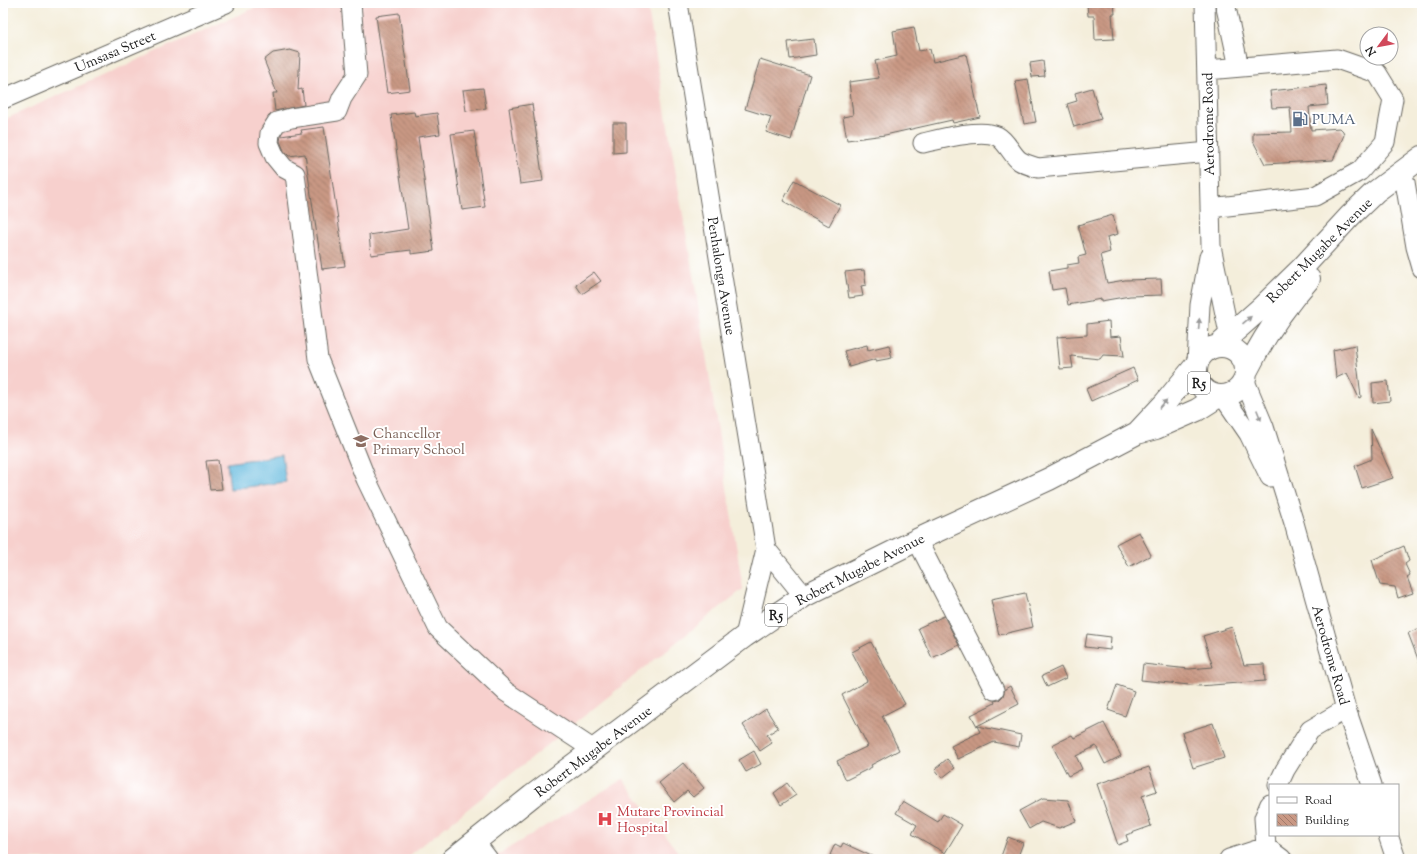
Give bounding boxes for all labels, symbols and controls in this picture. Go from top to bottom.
north arrow [1359,26,1399,66]
street label: Umsasa Street [72,27,159,79]
text: N [1362,43,1381,60]
street label: Aerodrome Road [1199,72,1221,176]
fuel station icon: PUMA [1291,110,1309,128]
place label: PUMA [1312,111,1356,131]
street label: Robert Mugabe Avenue [1263,194,1378,309]
street label: Penhalonga Avenue [701,216,739,337]
one-way arrow [1243,316,1252,325]
one-way arrow [1196,318,1203,330]
road number: R5 [1188,372,1210,394]
one-way arrow [1159,399,1168,409]
one-way arrow [1257,410,1263,422]
place label: Chancellor Primary School [373,425,465,461]
school or university icon: Chancellor Primary School [352,432,370,450]
street label: Robert Mugabe Avenue [793,530,929,612]
street label: Aerodrome Road [1305,603,1353,708]
road number: R5 [765,604,787,626]
street label: Robert Mugabe Avenue [531,702,657,803]
legend [1269,784,1399,836]
text: Road [1305,792,1332,810]
place label: Mutare Provincial Hospital [617,803,724,839]
hospital icon: Mutare Provincial Hospital [596,810,614,828]
text: Building [1305,812,1349,830]

